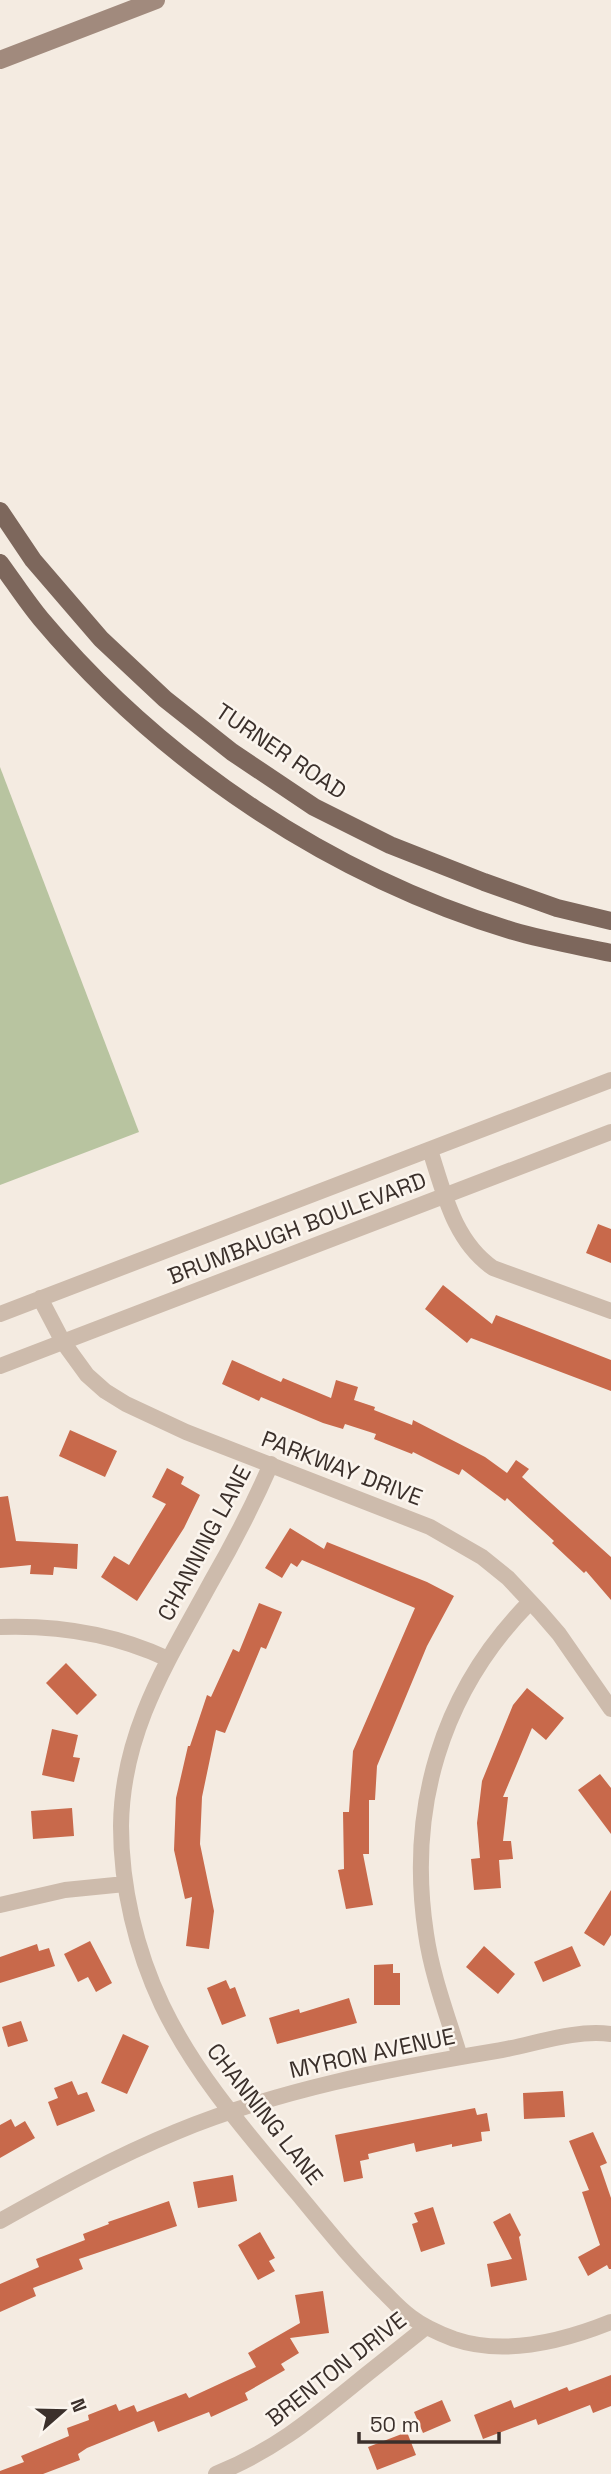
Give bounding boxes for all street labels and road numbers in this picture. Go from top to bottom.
street label: TURNER ROAD [210,696,352,806]
street label: BRUMBAUGH BOULEVARD [164,1165,430,1291]
street label: PARKWAY DRIVE [257,1424,427,1512]
street label: CHANNING LANE [150,1460,258,1626]
street label: MYRON AVENUE [286,2021,458,2085]
street label: CHANNING LANE [200,2037,330,2191]
street label: BRENTON DRIVE [260,2305,412,2433]

